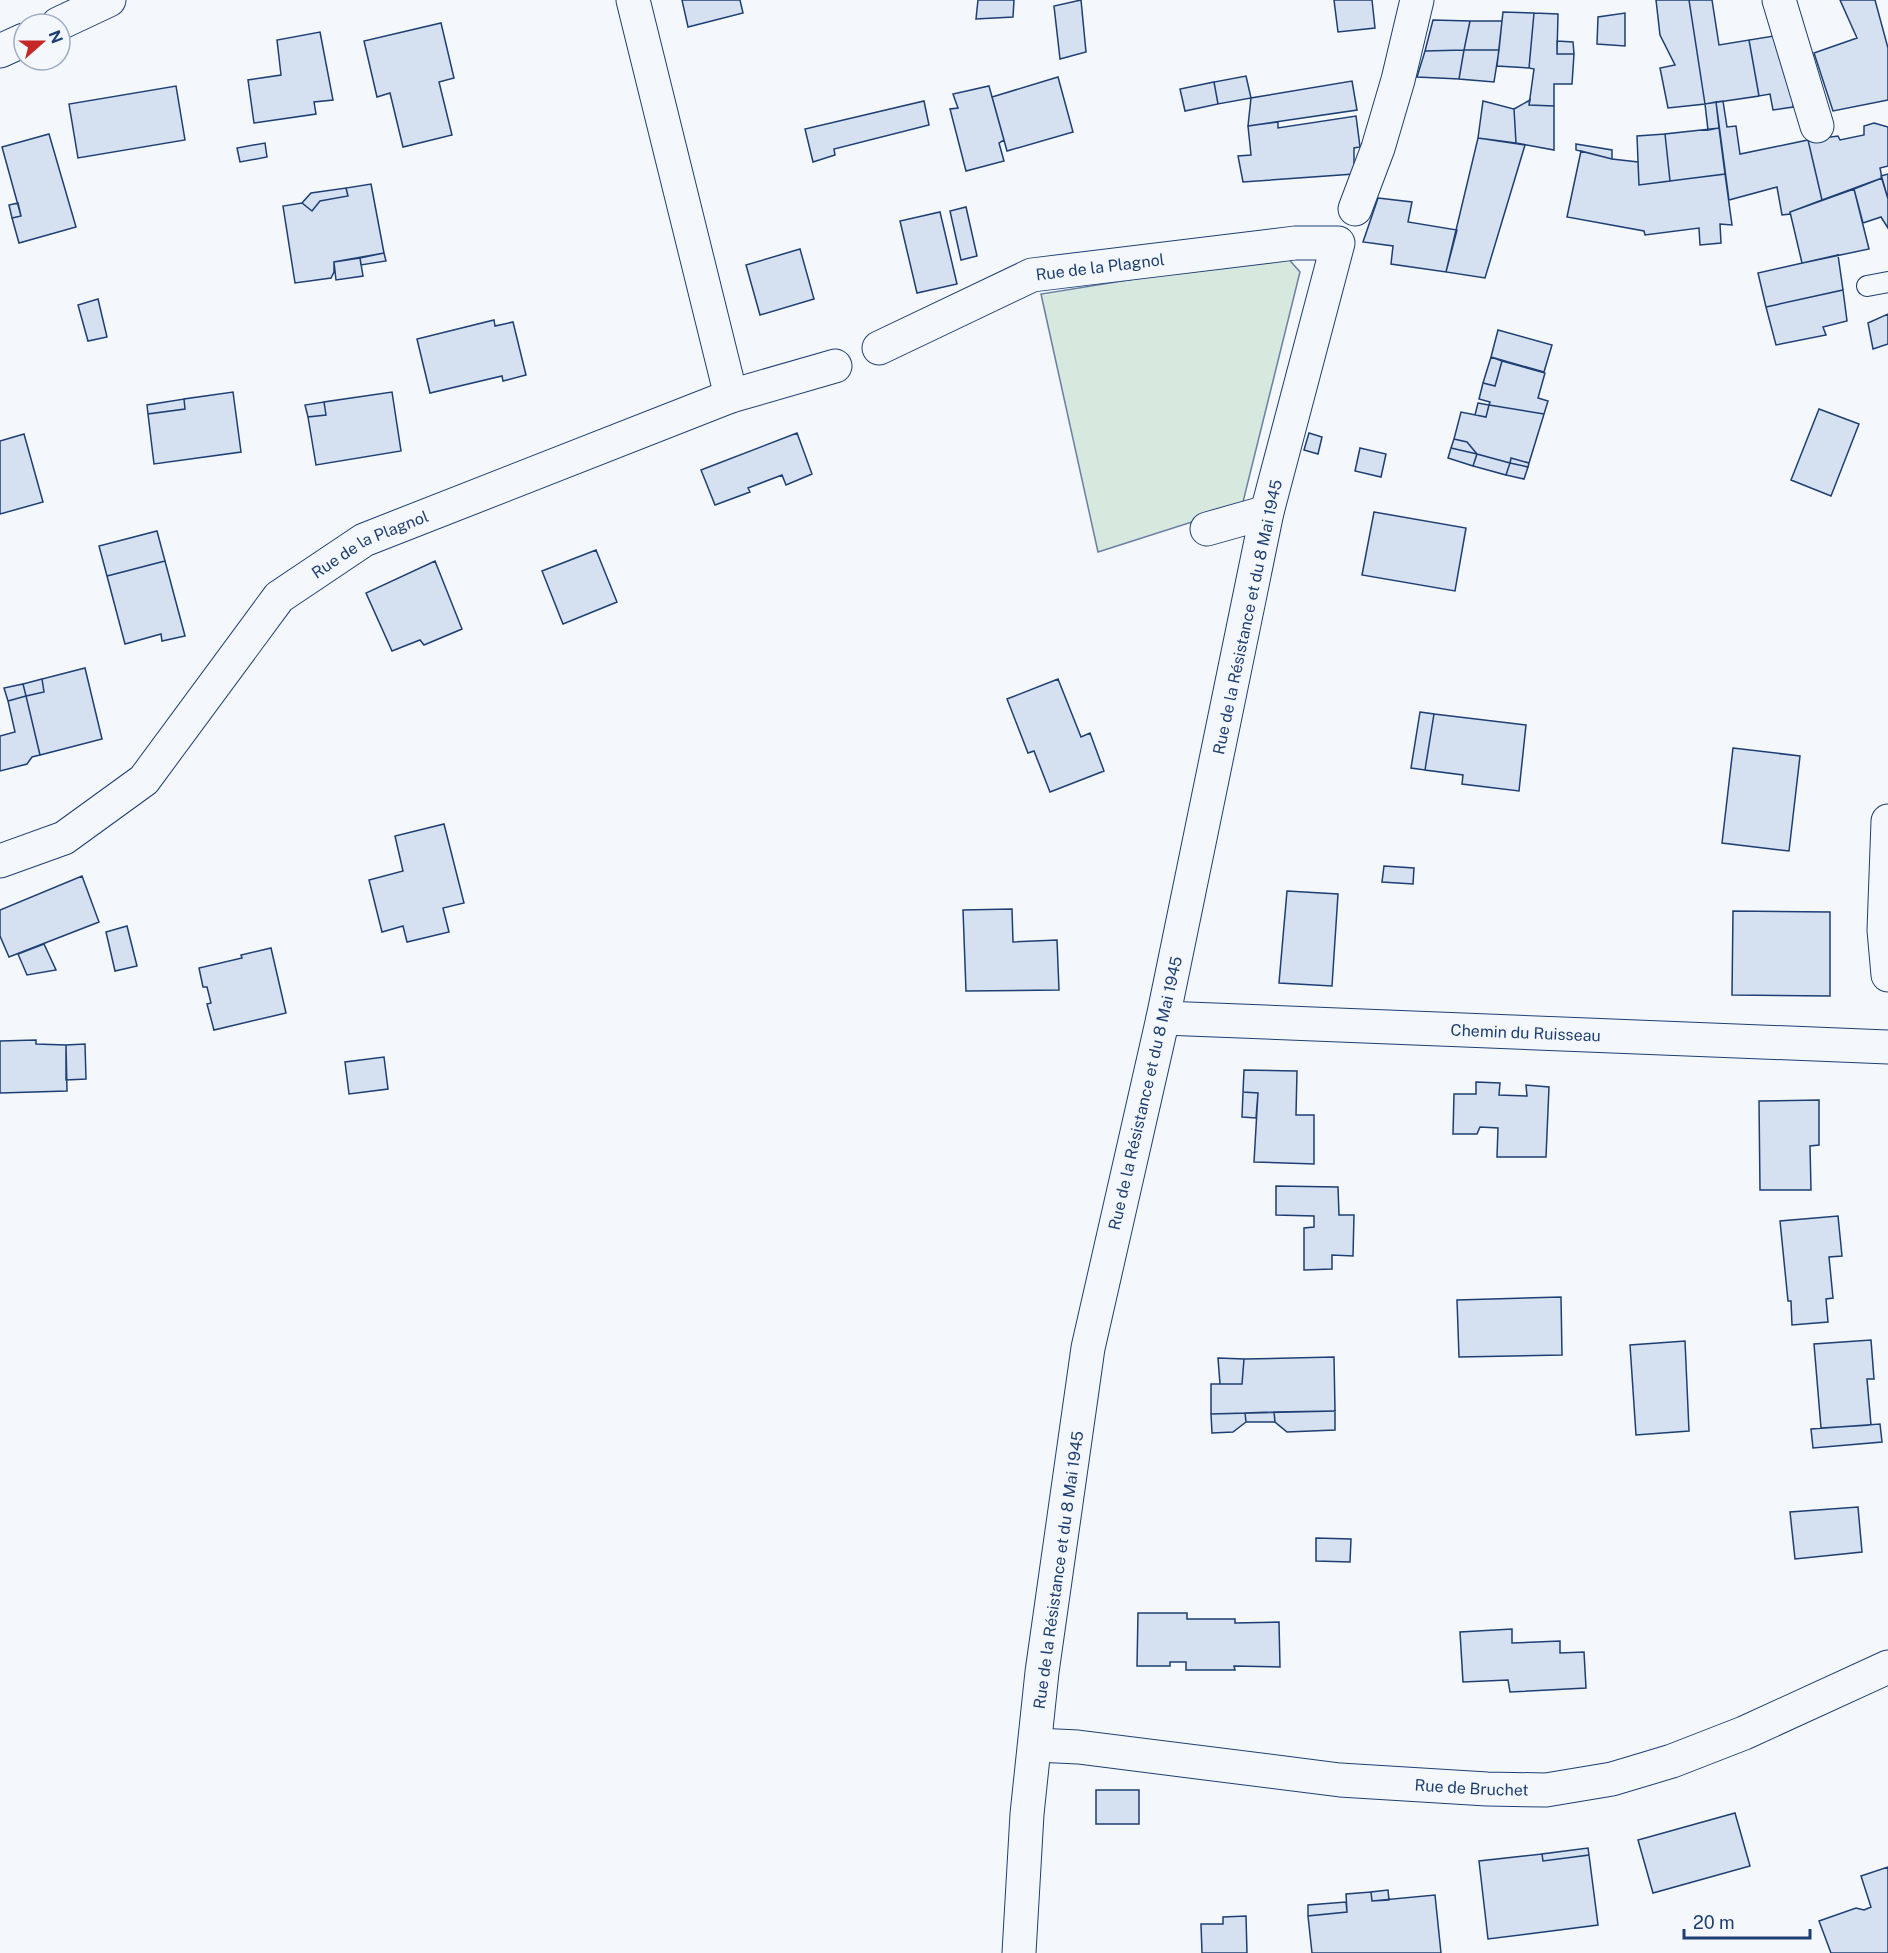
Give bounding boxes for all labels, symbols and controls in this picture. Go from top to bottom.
north arrow [12,12,72,72]
text: N [44,28,67,46]
street label: Rue de la Plagnol [1035,250,1166,284]
street label: Rue de la Résistance et du 8 Mai 1945 [1209,478,1286,756]
street label: Rue de la Plagnol [308,507,431,582]
street label: Rue de la Résistance et du 8 Mai 1945 [1105,954,1186,1232]
street label: Chemin du Ruisseau [1450,1021,1601,1046]
street label: Rue de la Résistance et du 8 Mai 1945 [1030,1430,1087,1710]
street label: Rue de Bruchet [1414,1776,1529,1800]
scale bar [1684,1902,1810,1940]
text: 20 m [1693,1912,1735,1933]

